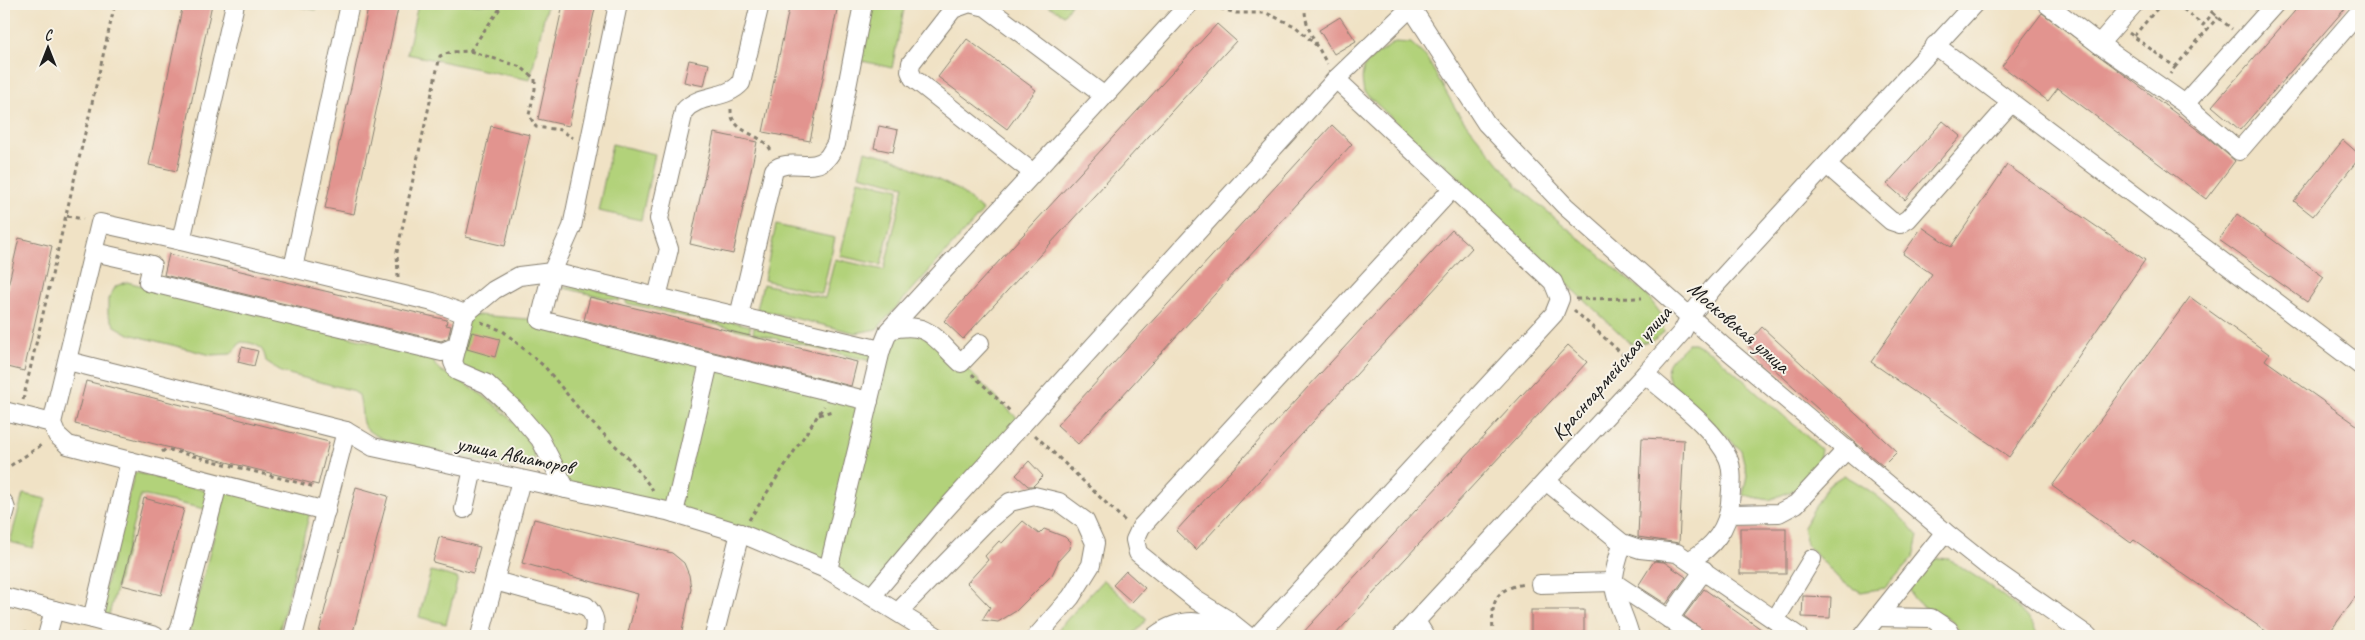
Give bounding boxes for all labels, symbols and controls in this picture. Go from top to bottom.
north arrow [22,22,72,72]
text: С [45,27,54,44]
street label: Московская улица [1682,275,1797,380]
street label: Красноармейская улица [1545,299,1678,446]
street label: улица Авиаторов [452,430,580,481]

